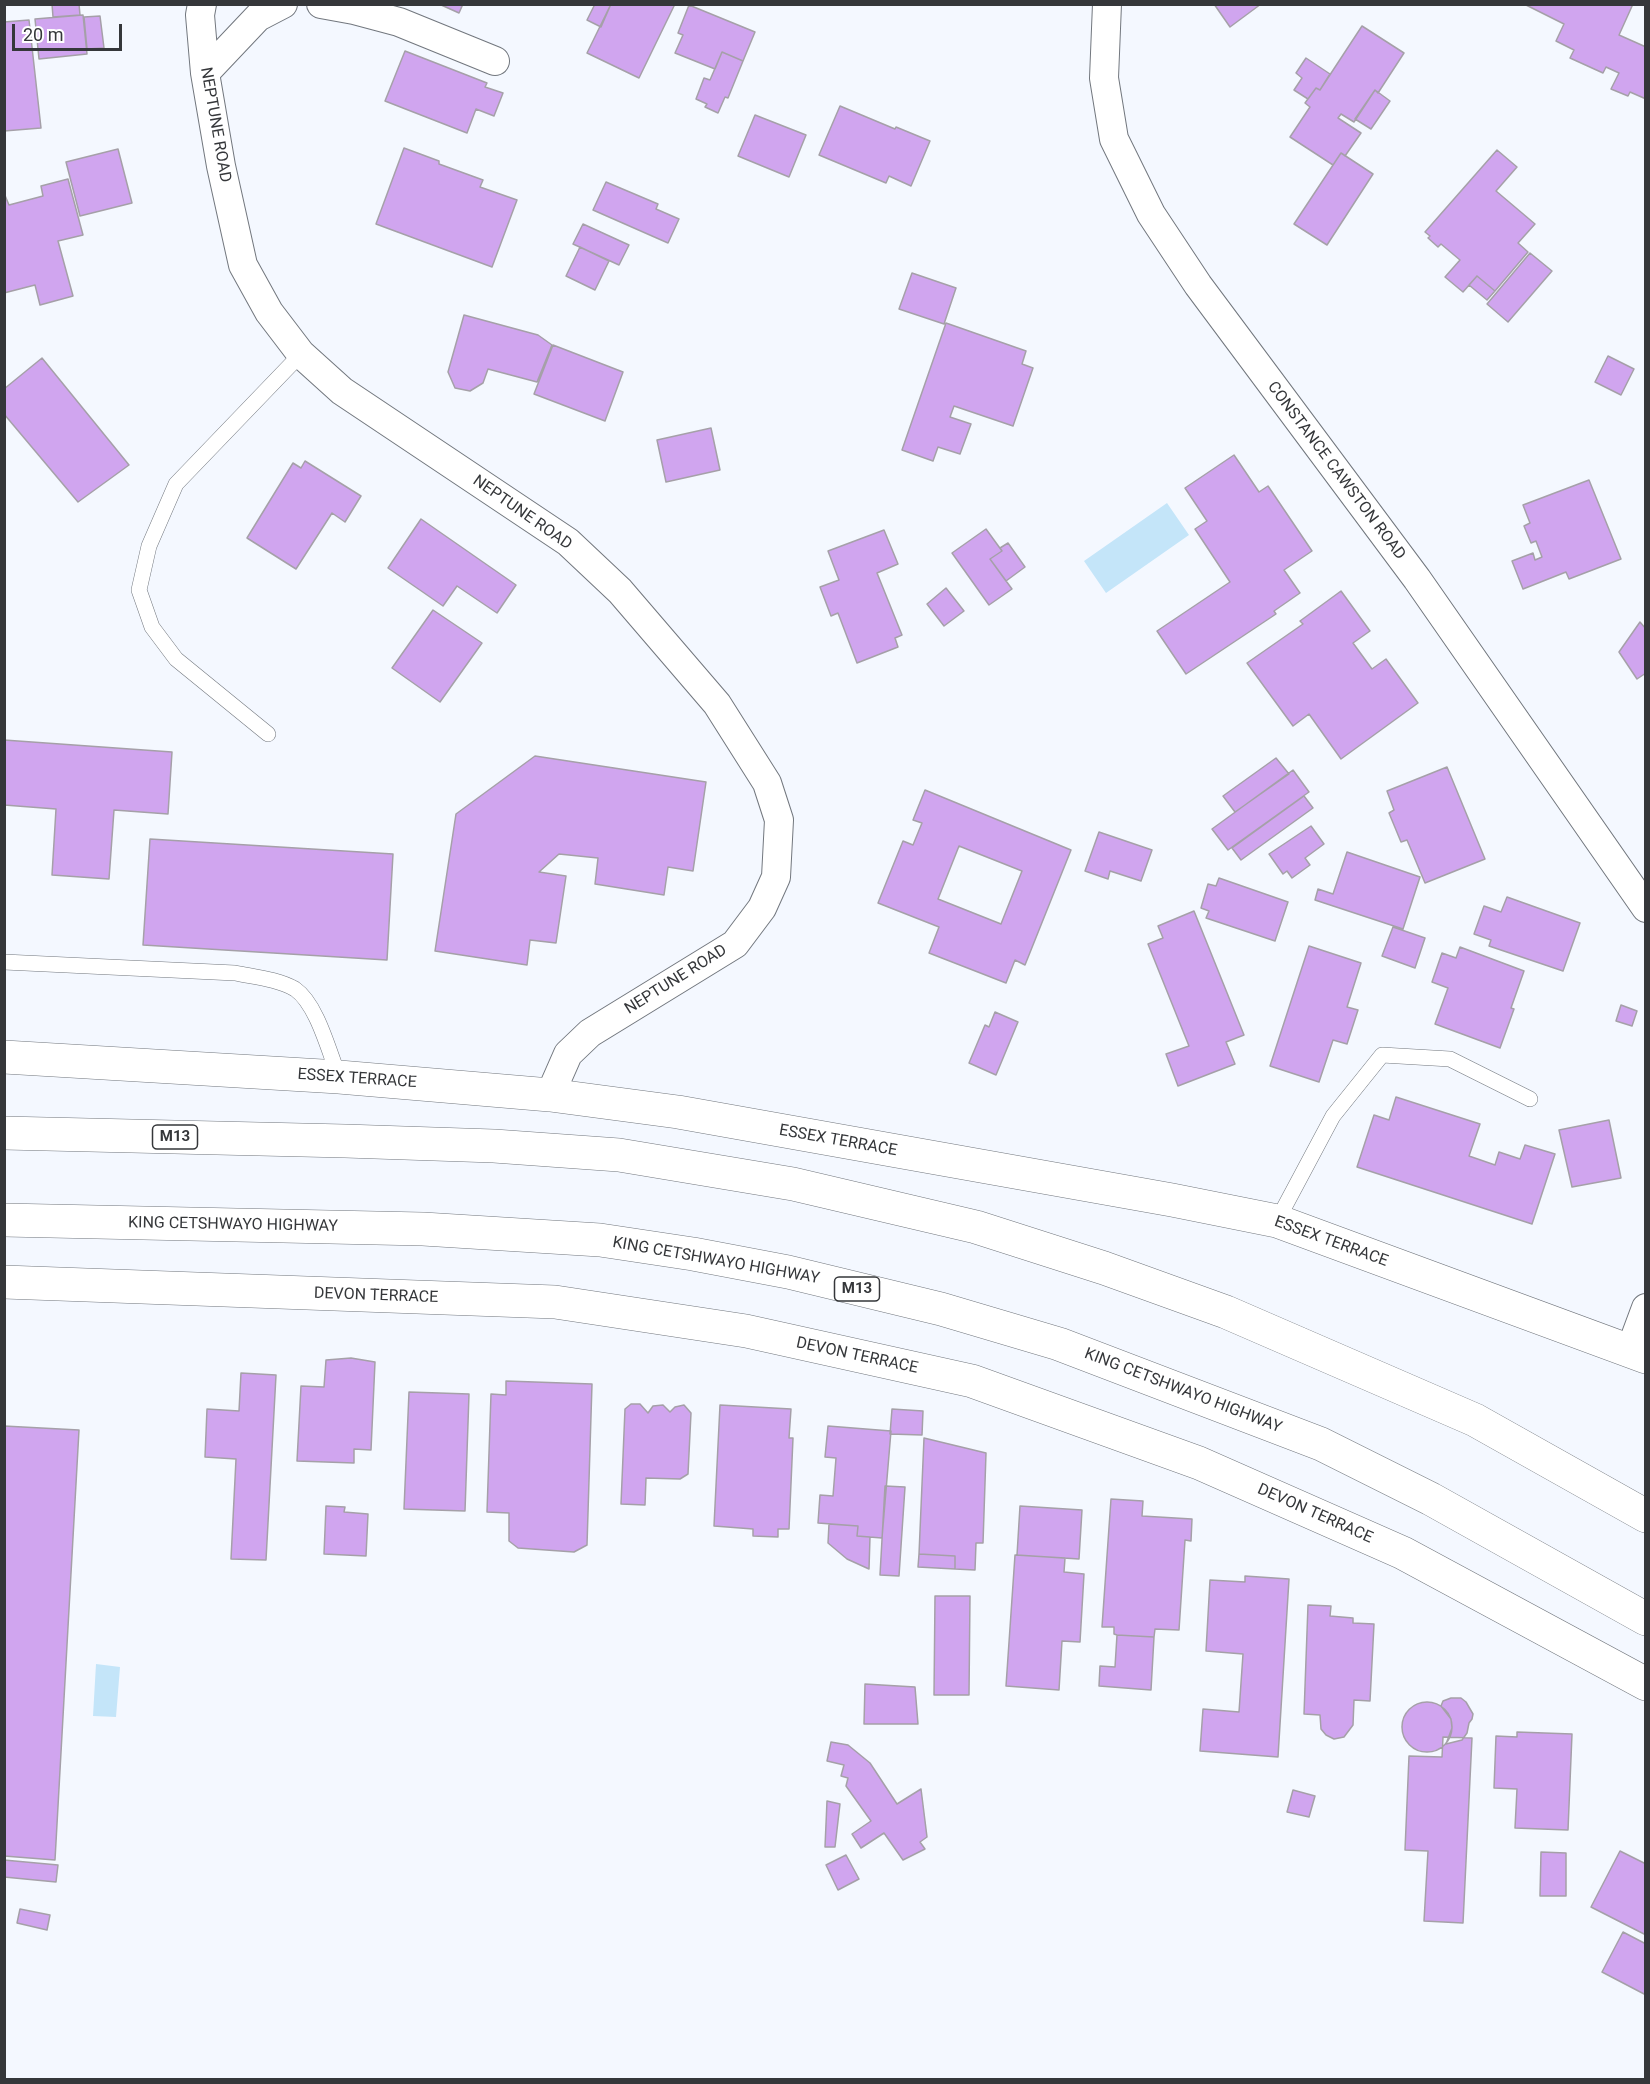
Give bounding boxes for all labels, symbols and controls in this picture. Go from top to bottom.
scale bar [15,12,124,50]
text: 20 m [23,24,63,45]
street label: NEPTUNE ROAD [195,66,235,184]
street label: CONSTANCE CAWSTON ROAD [1263,378,1409,564]
street label: NEPTUNE ROAD [469,472,575,554]
street label: NEPTUNE ROAD [621,941,731,1019]
street label: ESSEX TERRACE [297,1065,417,1093]
street label: ESSEX TERRACE [778,1121,898,1161]
road number: M13 [152,1125,198,1149]
street label: ESSEX TERRACE [1272,1213,1390,1271]
street label: KING CETSHWAYO HIGHWAY [128,1214,338,1236]
street label: KING CETSHWAYO HIGHWAY [611,1233,821,1289]
road number: M13 [834,1277,880,1301]
street label: DEVON TERRACE [314,1284,438,1308]
street label: DEVON TERRACE [794,1334,920,1378]
street label: KING CETSHWAYO HIGHWAY [1082,1344,1284,1438]
street label: DEVON TERRACE [1254,1480,1376,1548]

